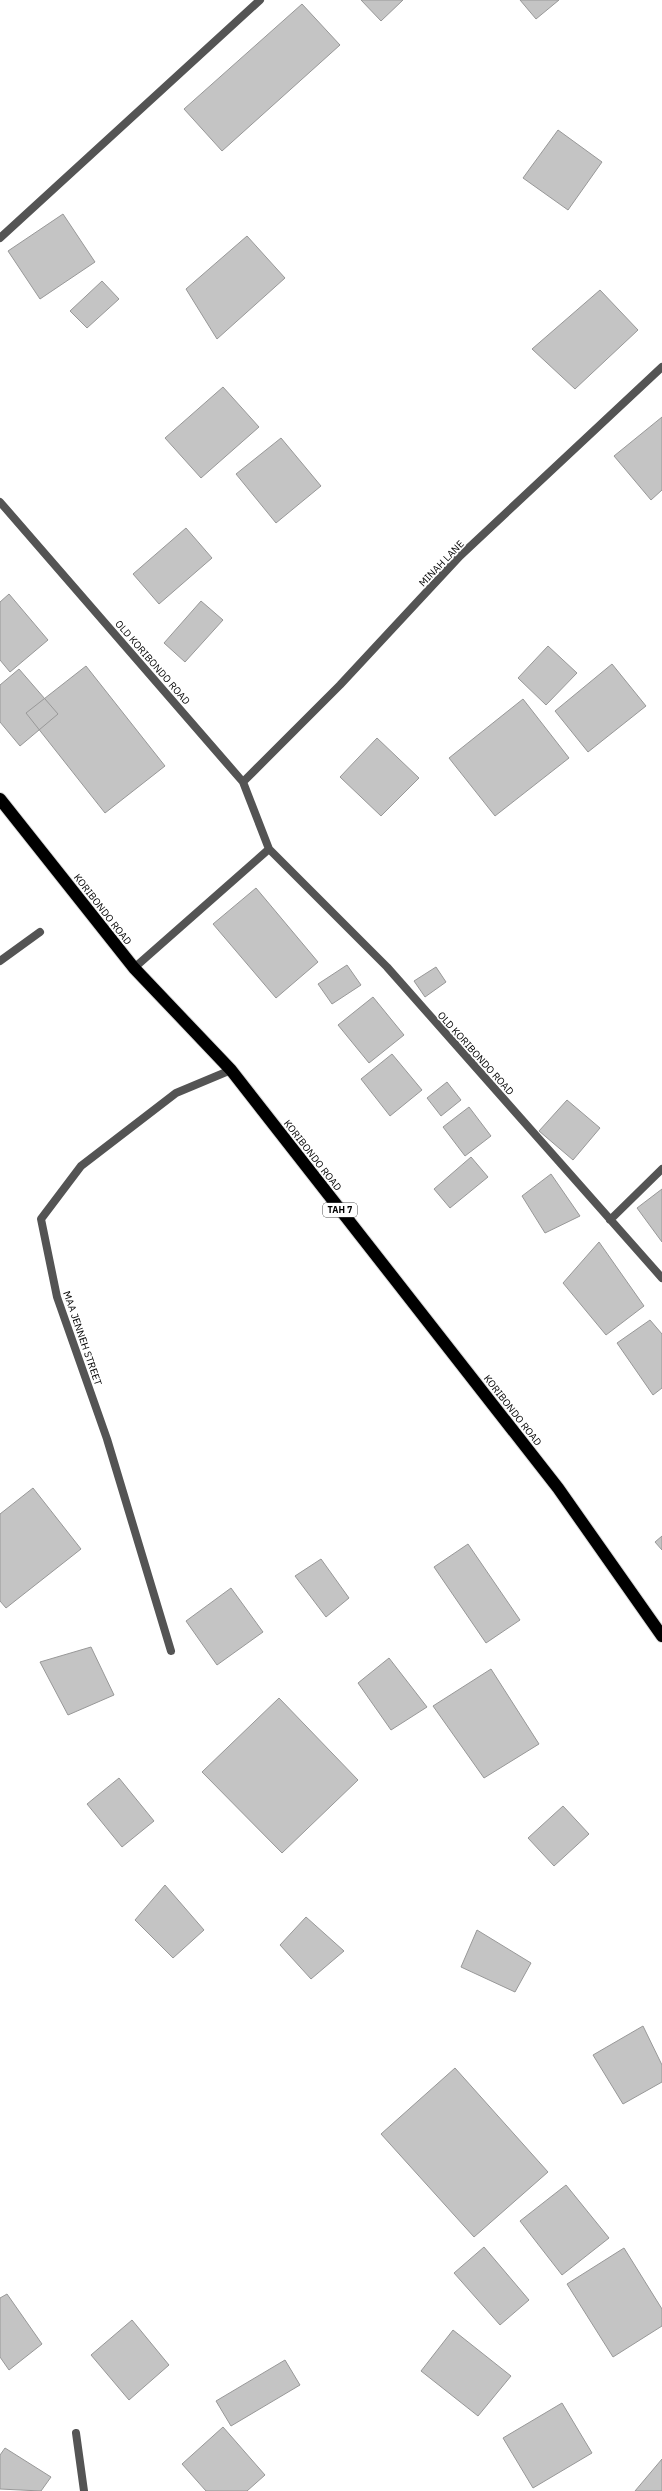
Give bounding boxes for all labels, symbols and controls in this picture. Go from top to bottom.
street label: MINAH LANE [416,537,467,589]
street label: OLD KORIBONDO ROAD [112,617,193,708]
street label: KORIBONDO ROAD [71,871,135,948]
street label: OLD KORIBONDO ROAD [435,1009,517,1098]
street label: KORIBONDO ROAD [281,1117,345,1194]
road number: TAH 7 [323,1203,357,1217]
street label: MAA JENNEH STREET [60,1289,105,1387]
street label: KORIBONDO ROAD [481,1372,545,1449]

